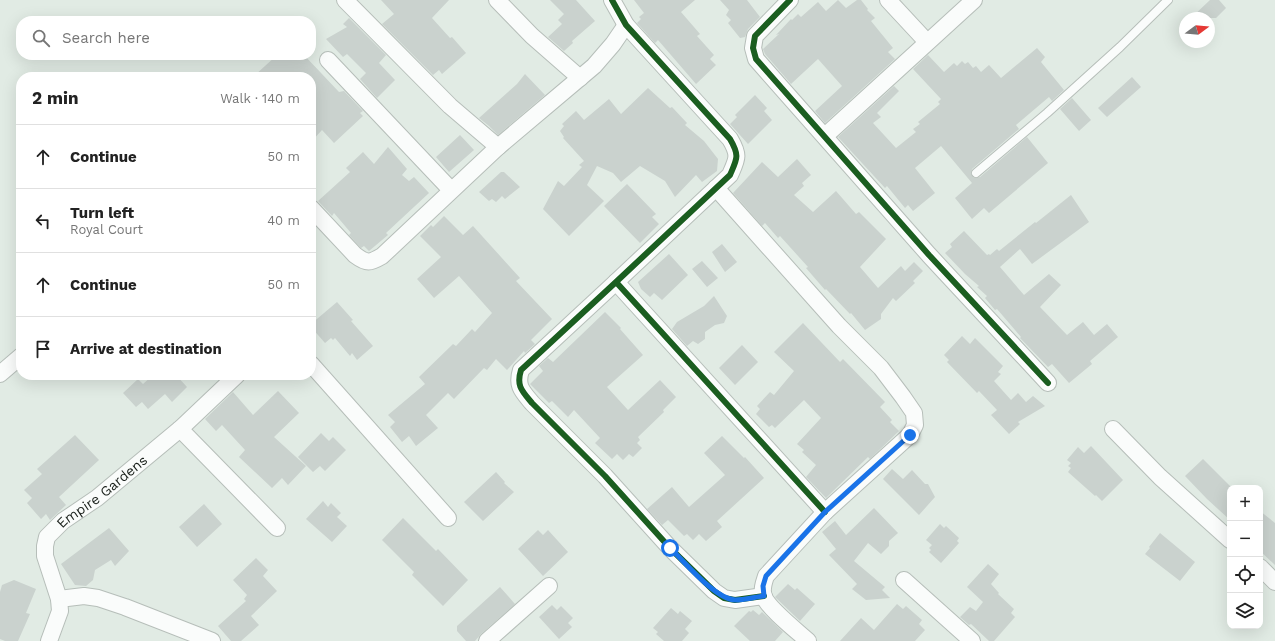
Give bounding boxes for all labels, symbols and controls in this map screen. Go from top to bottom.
north arrow [1179,12,1215,48]
search box [16,16,316,60]
icon: search [30,27,52,49]
text: Search here [62,29,150,47]
text: 2 min [32,88,78,108]
text: Walk · 140 m [220,91,300,106]
icon: ahead [32,146,54,168]
text: Continue [70,148,137,166]
text: 50 m [268,149,300,164]
text: Turn left [70,204,134,222]
icon: left [32,210,54,232]
text: 40 m [267,213,300,228]
text: Royal Court [70,222,143,237]
icon: ahead [32,274,54,296]
text: Continue [70,276,137,294]
text: 50 m [268,277,300,292]
icon: arrive [32,338,54,360]
text: Arrive at destination [70,340,222,358]
route end [901,426,919,444]
street label: Empire Gardens [53,452,150,531]
map controls [1227,485,1263,629]
button: + [1227,485,1263,521]
button: − [1227,521,1263,557]
route start [661,539,679,557]
button: locate [1227,557,1263,593]
button: layers [1227,593,1263,629]

